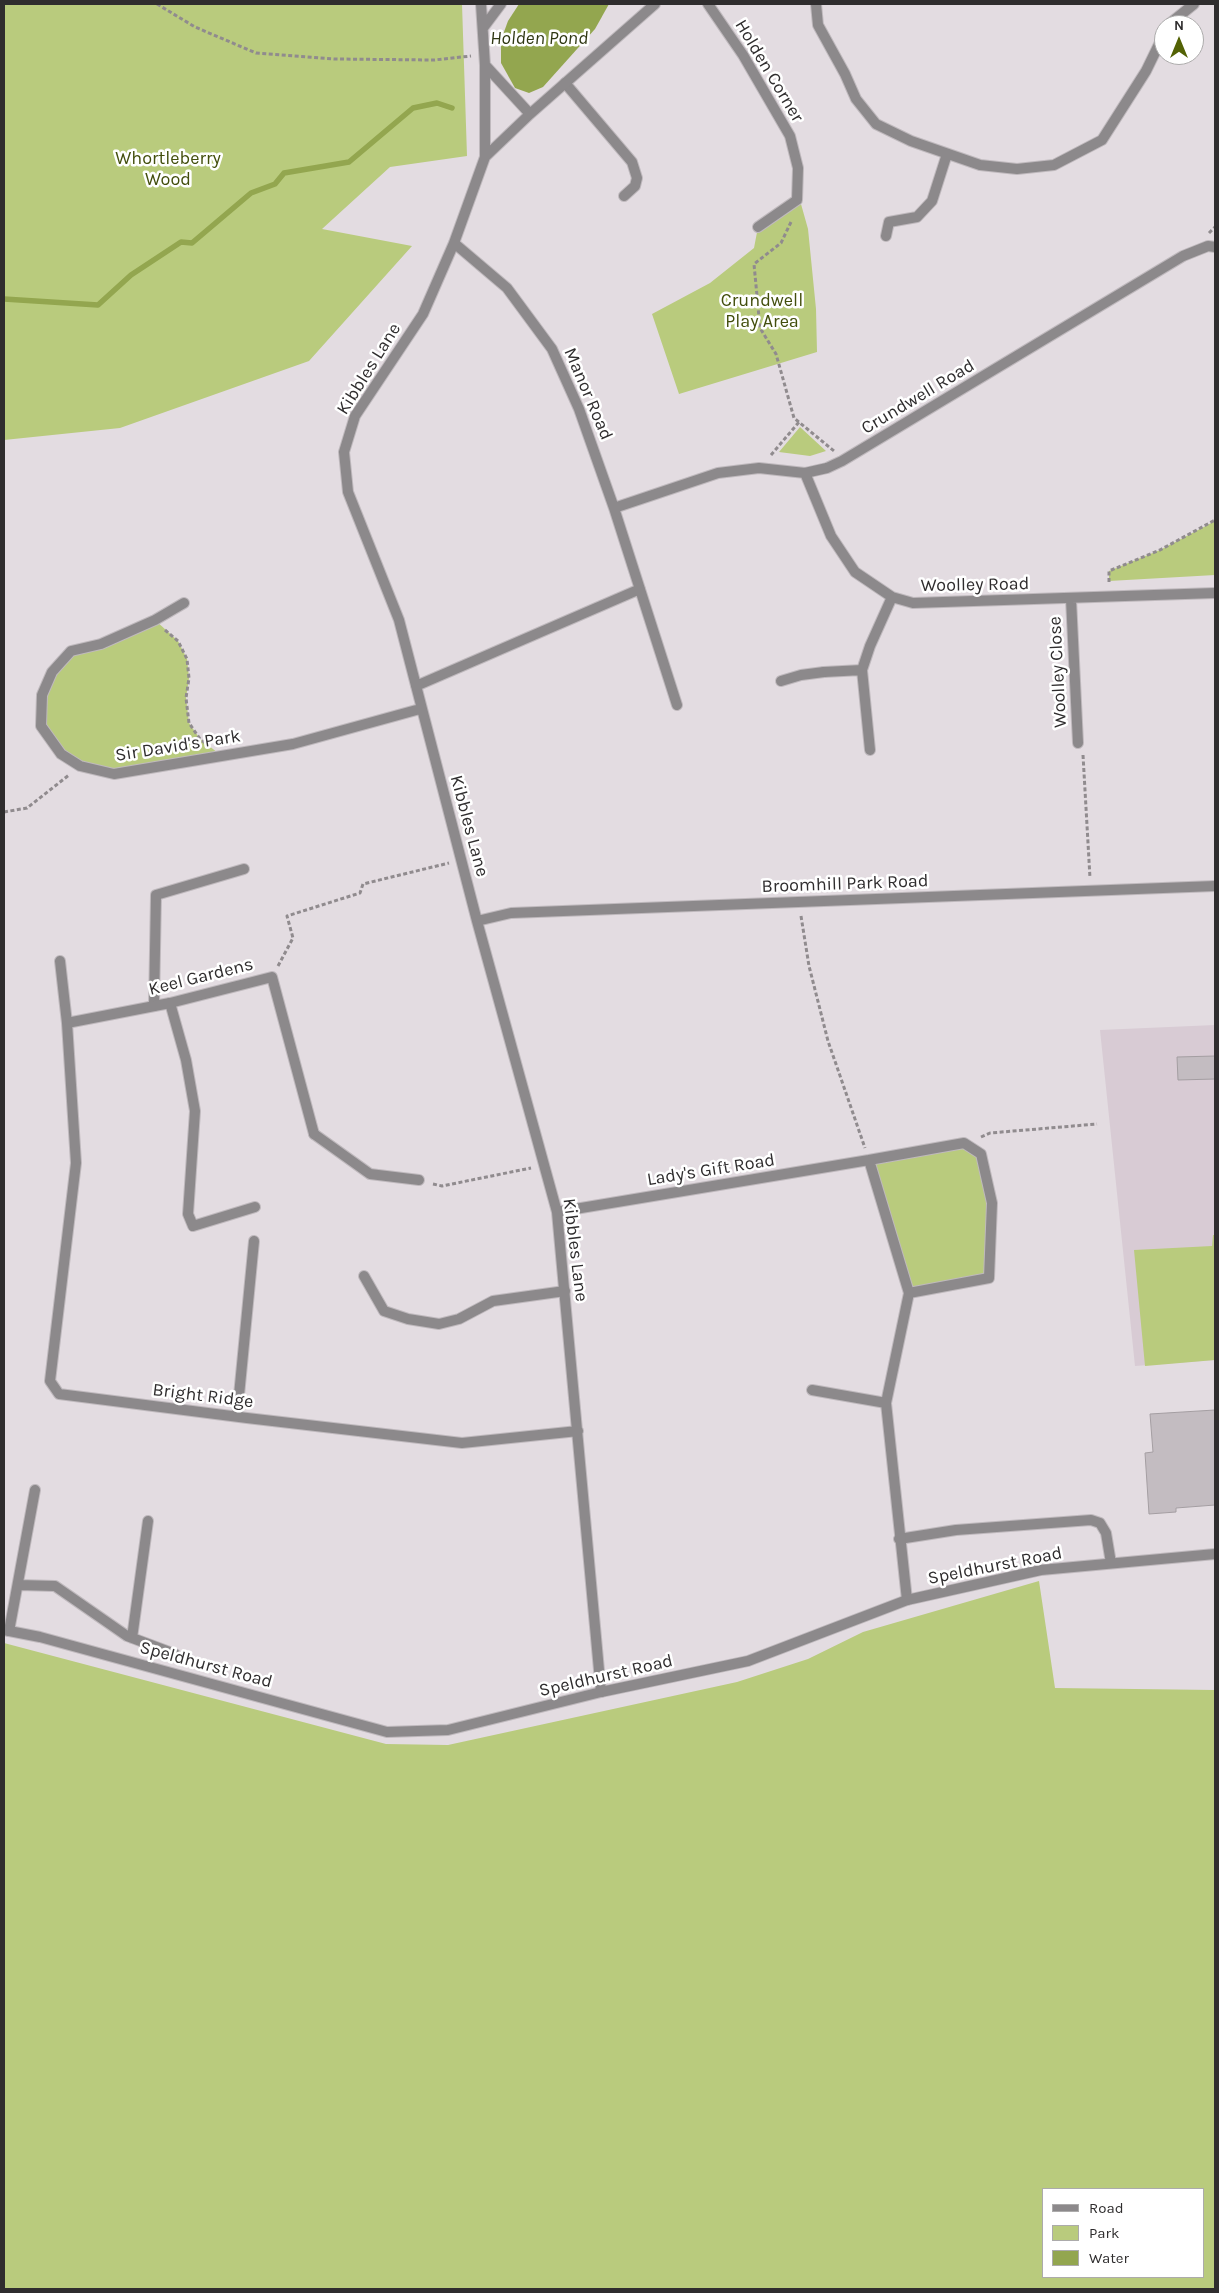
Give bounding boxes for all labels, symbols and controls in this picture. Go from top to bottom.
north arrow [1154,15,1204,65]
street label: Holden Corner [730,16,808,126]
text: N [1174,17,1184,34]
water label: Holden Pond [490,28,588,50]
park label: Whortleberry Wood [115,148,221,190]
park label: Crundwell Play Area [721,290,803,332]
street label: Kibbles Lane [332,319,406,419]
street label: Manor Road [559,345,617,443]
street label: Crundwell Road [858,355,978,439]
street label: Woolley Road [921,573,1029,597]
street label: Woolley Close [1044,616,1072,728]
street label: Sir David's Park [114,725,242,767]
street label: Kibbles Lane [445,773,493,879]
street label: Broomhill Park Road [761,870,929,898]
street label: Keel Gardens [146,954,256,1000]
street label: Lady's Gift Road [646,1149,776,1191]
street label: Kibbles Lane [558,1197,592,1303]
street label: Bright Ridge [151,1379,255,1413]
street label: Speldhurst Road [926,1542,1064,1590]
street label: Speldhurst Road [137,1637,275,1693]
street label: Speldhurst Road [537,1650,675,1702]
legend [1042,2188,1204,2278]
text: Road [1089,2199,1124,2217]
text: Park [1089,2224,1119,2242]
text: Water [1089,2249,1129,2267]

